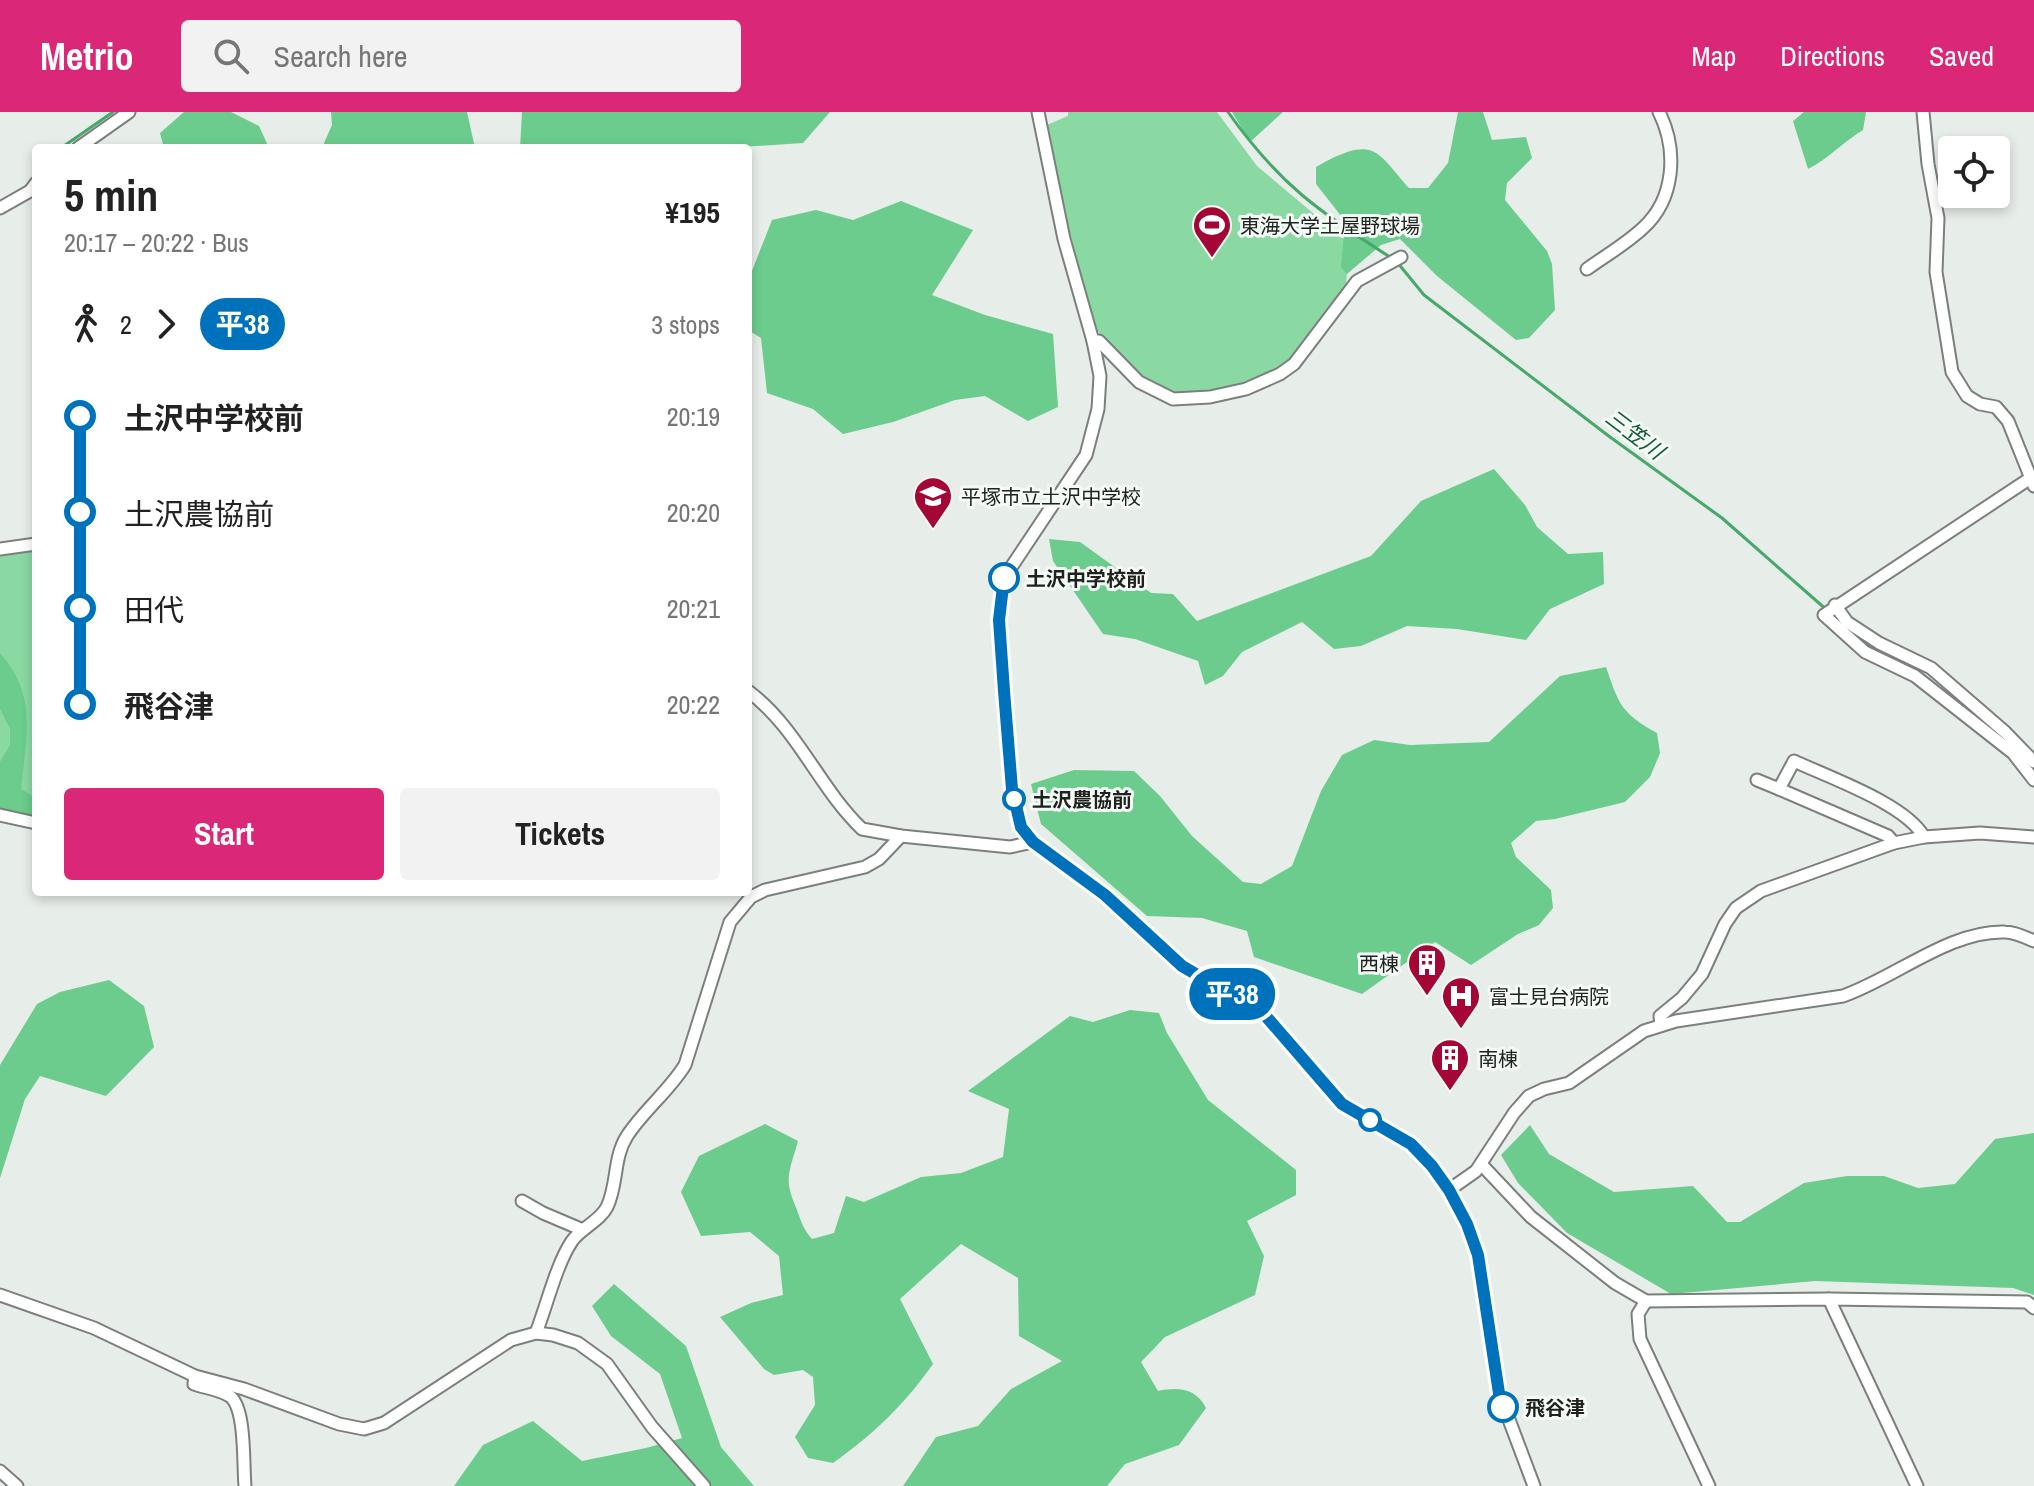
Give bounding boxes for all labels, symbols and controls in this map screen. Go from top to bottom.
search box [181,20,741,92]
text: Metrio [40,31,133,82]
icon: search [209,34,253,78]
text: Search here [273,36,408,76]
text: Map [1692,37,1736,75]
text: Directions [1780,37,1885,75]
text: Saved [1929,37,1994,75]
map controls [1938,136,2010,208]
button: locate [1938,136,2010,208]
text: 5 min [64,165,158,225]
text: ¥195 [665,192,720,232]
sports icon: 東海大学土屋野球場 [1191,204,1233,259]
place label: 東海大学土屋野球場 [1240,212,1420,239]
text: 20:17 – 20:22 · Bus [64,225,249,260]
icon: walk [64,302,108,346]
icon: forward [144,302,188,346]
text: 平38 [216,305,269,343]
text: 2 [120,307,132,342]
text: 3 stops [651,307,720,342]
text: 土沢中学校前 [124,398,304,438]
text: 20:19 [667,399,720,434]
water label: 三笠川 [1600,402,1672,467]
school or university icon: 平塚市立土沢中学校 [912,475,954,530]
place label: 平塚市立土沢中学校 [961,483,1141,510]
text: 土沢農協前 [124,494,274,534]
text: 20:20 [667,495,720,530]
marker: 土沢中学校前 [989,563,1019,593]
place label: 土沢中学校前 [1026,565,1146,592]
text: 田代 [124,590,184,630]
text: 20:21 [667,591,720,626]
text: 飛谷津 [124,686,214,726]
text: 20:22 [667,687,720,722]
place label: 土沢農協前 [1032,786,1132,813]
button: Start [64,788,384,880]
button: Tickets [400,788,720,880]
marker: 土沢農協前 [1003,788,1025,810]
building icon: 西棟 [1406,942,1448,997]
place label: 西棟 [1359,950,1399,977]
line badge: 平38 [1186,968,1278,1020]
text: 平38 [1205,975,1259,1013]
hospital icon: 富士見台病院 [1440,975,1482,1030]
place label: 富士見台病院 [1489,983,1609,1010]
building icon: 南棟 [1429,1037,1471,1092]
place label: 南棟 [1478,1045,1518,1072]
unlabelled marker [1359,1109,1381,1131]
marker: 飛谷津 [1488,1392,1518,1422]
place label: 飛谷津 [1525,1394,1585,1421]

